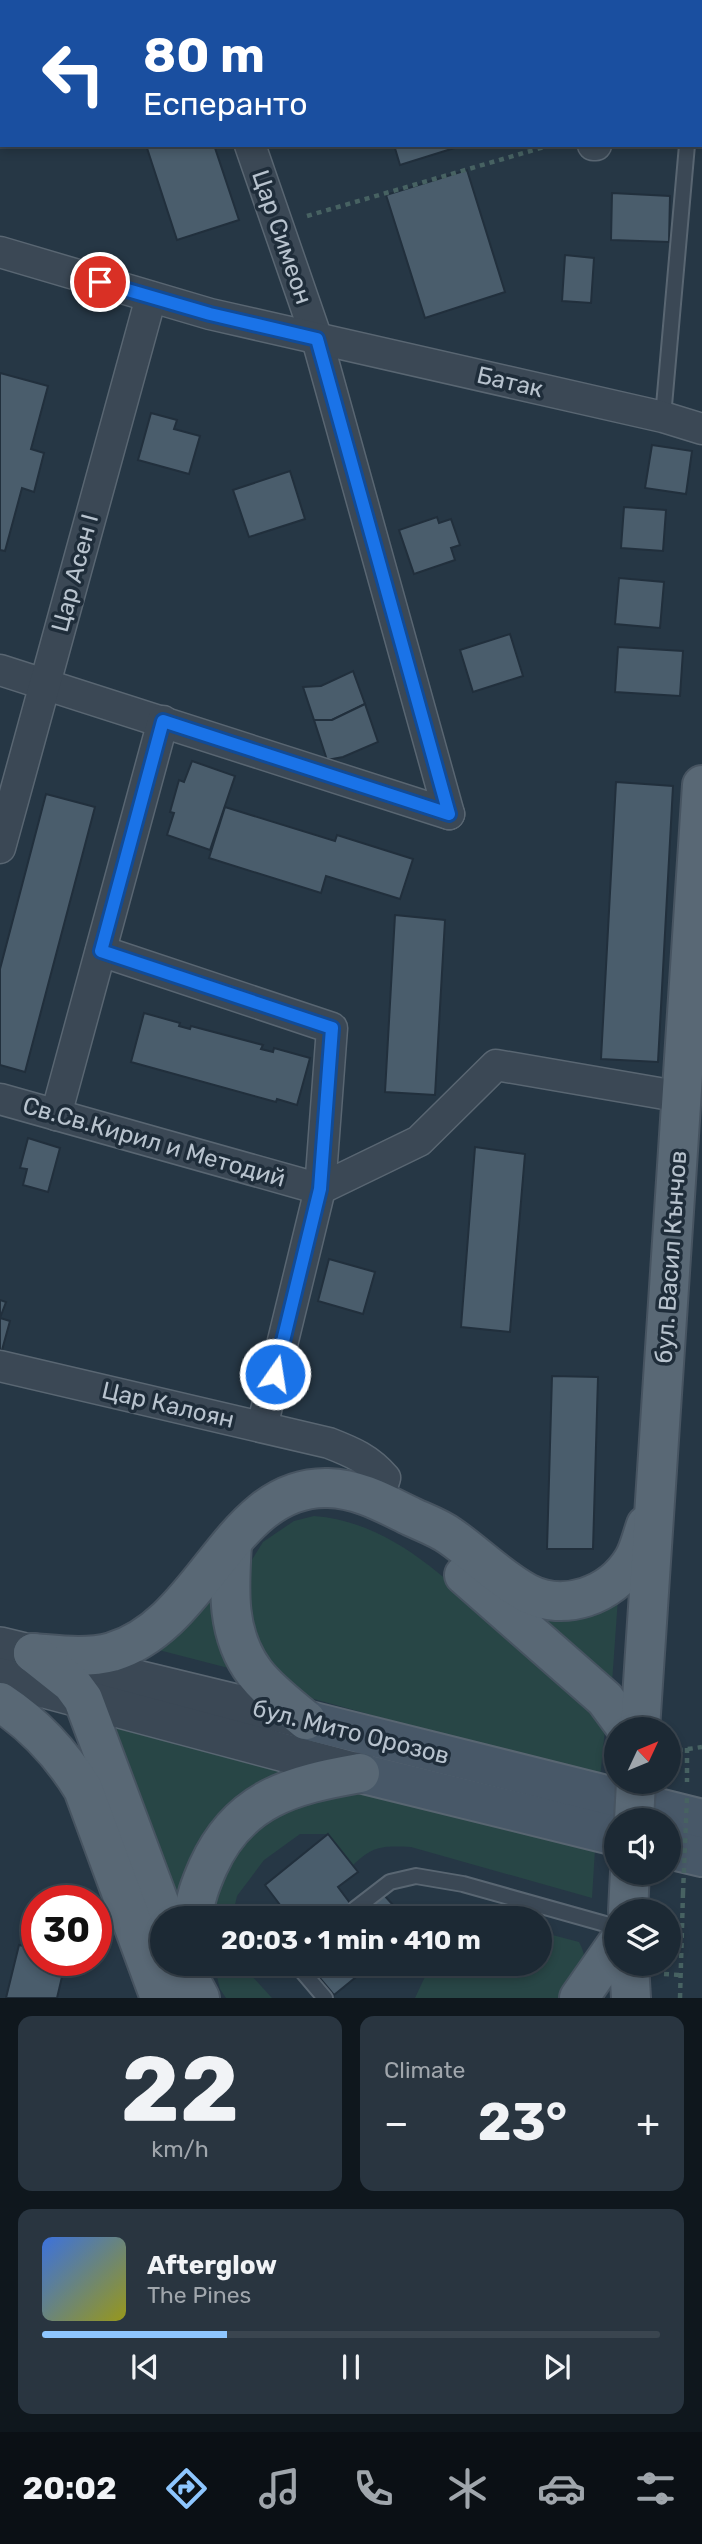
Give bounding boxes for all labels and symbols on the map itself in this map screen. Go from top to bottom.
street label: Цар Симеон [246,166,318,308]
pin [70,252,130,312]
street label: Батак [474,361,546,403]
street label: Цар Асен I [46,511,104,635]
street label: Св.Св.Кирил и Методий [19,1091,289,1193]
street label: бул. Васил Кънчов [650,1150,692,1364]
position arrow [238,1337,312,1411]
street label: Цар Калоян [99,1376,237,1434]
street label: бул. Мито Орозов [250,1694,452,1770]
north arrow [604,1717,681,1794]
speed limit sign: 30 [21,1885,112,1976]

